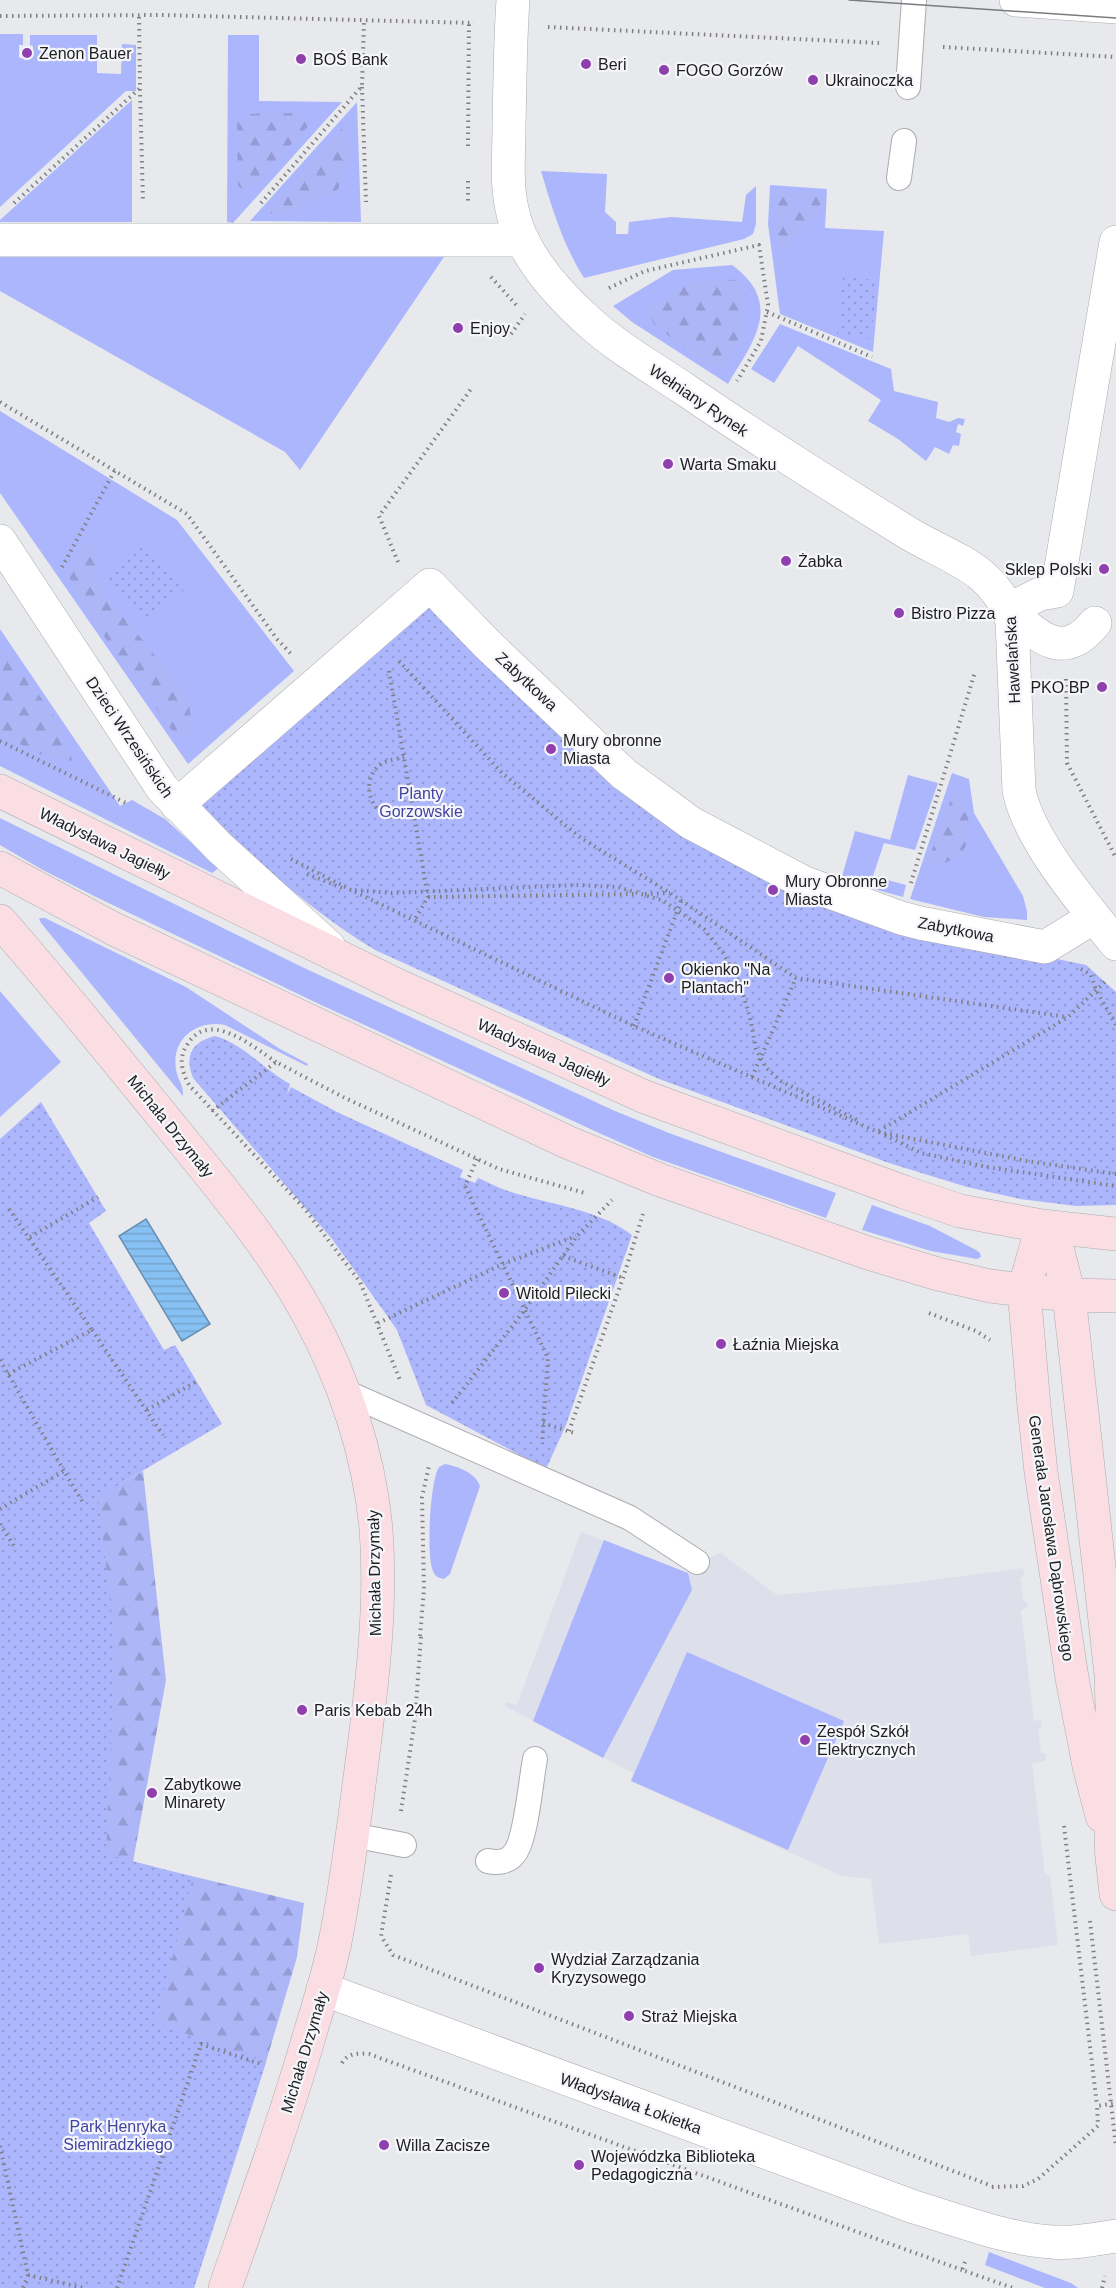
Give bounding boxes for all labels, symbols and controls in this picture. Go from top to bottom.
place label: Zenon Bauer [39,45,132,62]
marker: Zenon Bauer [20,46,34,60]
place label: BOŚ Bank [313,50,389,68]
marker: BOŚ Bank [294,52,308,66]
place label: Beri [598,56,626,73]
marker: Beri [579,57,593,71]
place label: FOGO Gorzów [676,62,783,79]
marker: FOGO Gorzów [657,63,671,77]
place label: Ukrainoczka [825,72,913,89]
marker: Ukrainoczka [806,73,820,87]
place label: Enjoy [470,320,510,337]
marker: Enjoy [451,321,465,335]
street label: Wełniany Rynek [646,361,752,440]
place label: Warta Smaku [680,456,776,473]
marker: Warta Smaku [661,457,675,471]
place label: Żabka [798,552,843,570]
marker: Żabka [779,554,793,568]
place label: Sklep Polski [1005,561,1092,578]
marker: Sklep Polski [1097,562,1111,576]
place label: Bistro Pizza [911,605,996,622]
marker: Bistro Pizza [892,606,906,620]
street label: Hawelańska [1002,616,1023,704]
street label: Zabytkowa [493,649,561,714]
street label: Dzieci Wrzesińskich [83,674,176,801]
place label: PKO BP [1030,679,1090,696]
marker: PKO BP [1095,680,1109,694]
place label: Mury obronne Miasta [563,732,662,767]
marker: Mury obronne Miasta [544,742,558,756]
park label: Planty Gorzowskie [379,785,463,820]
street label: Władysława Jagiełły [37,804,173,882]
place label: Mury Obronne Miasta [785,873,887,908]
marker: Mury Obronne Miasta [766,883,780,897]
street label: Zabytkowa [916,914,996,945]
place label: Okienko "Na Plantach" [681,961,770,996]
marker: Okienko "Na Plantach" [662,971,676,985]
street label: Władysława Jagiełły [475,1016,613,1089]
street label: Michała Drzymały [124,1072,217,1181]
place label: Witold Pilecki [516,1285,611,1302]
marker: Witold Pilecki [497,1286,511,1300]
place label: Łaźnia Miejska [733,1336,839,1353]
marker: Łaźnia Miejska [714,1337,728,1351]
street label: Generała Jarosława Dąbrowskiego [1026,1414,1077,1662]
street label: Michała Drzymały [365,1510,384,1636]
place label: Paris Kebab 24h [314,1702,432,1719]
marker: Paris Kebab 24h [295,1703,309,1717]
place label: Zespół Szkół Elektrycznych [817,1723,916,1758]
marker: Zespół Szkół Elektrycznych [798,1733,812,1747]
place label: Zabytkowe Minarety [164,1776,241,1811]
marker: Zabytkowe Minarety [145,1786,159,1800]
place label: Wydział Zarządzania Kryzysowego [551,1951,699,1986]
marker: Wydział Zarządzania Kryzysowego [532,1961,546,1975]
street label: Michała Drzymały [278,1989,331,2115]
place label: Straż Miejska [641,2008,737,2025]
marker: Straż Miejska [622,2009,636,2023]
street label: Władysława Łokietka [558,2070,704,2137]
park label: Park Henryka Siemiradzkiego [63,2118,173,2153]
place label: Willa Zacisze [396,2137,490,2154]
marker: Willa Zacisze [377,2138,391,2152]
place label: Wojewódzka Biblioteka Pedagogiczna [591,2148,755,2183]
marker: Wojewódzka Biblioteka Pedagogiczna [572,2158,586,2172]

